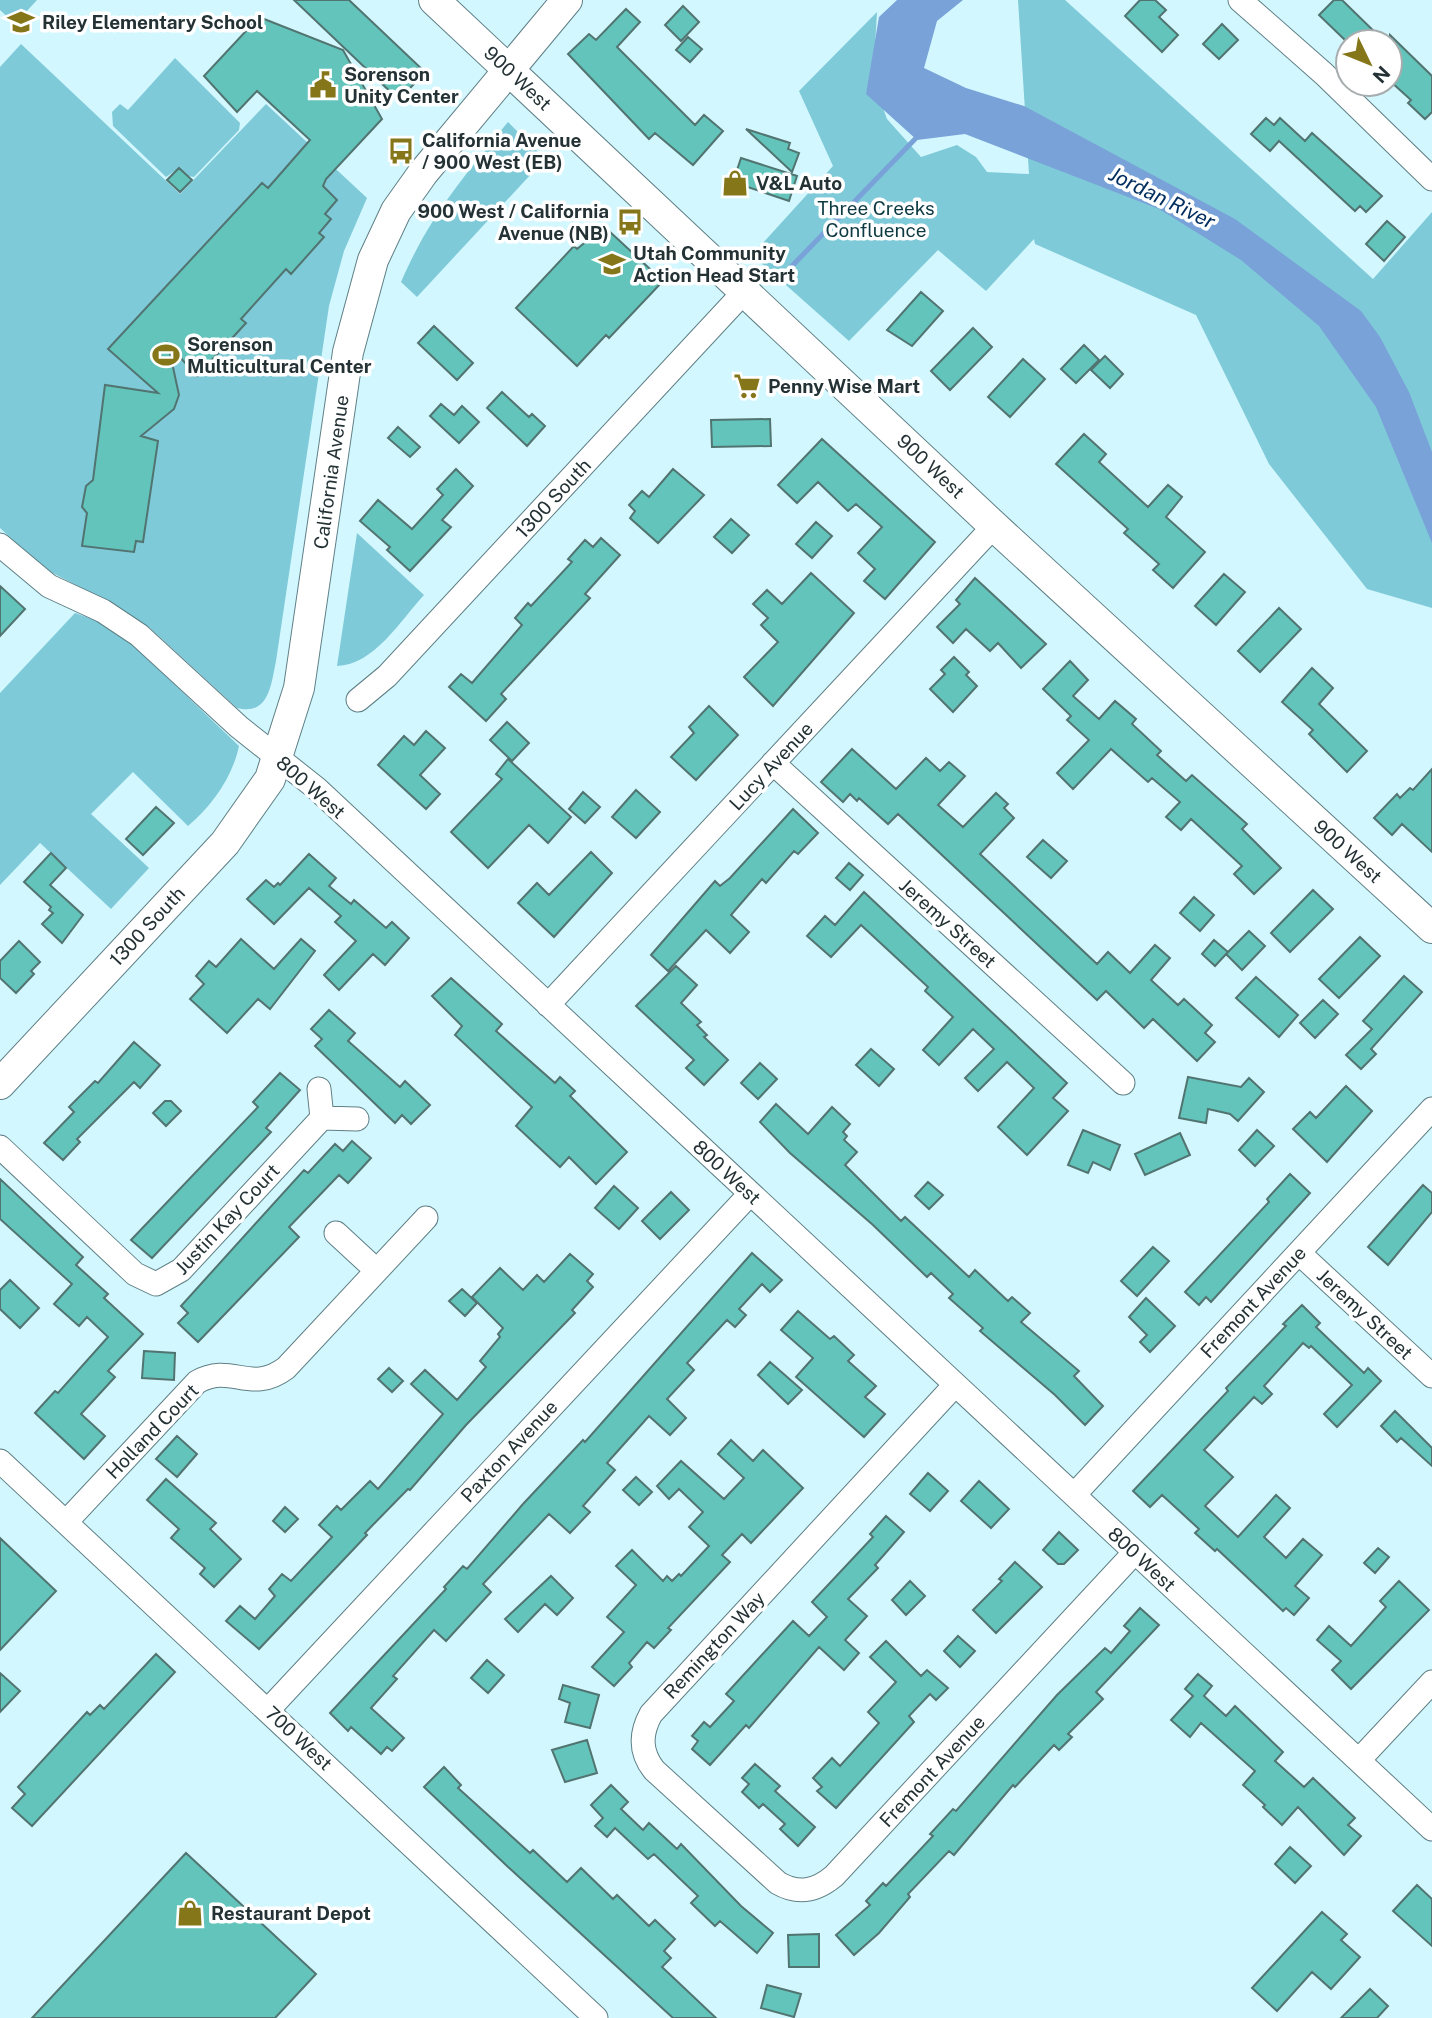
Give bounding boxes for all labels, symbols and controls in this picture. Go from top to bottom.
school or university icon: Riley Elementary School [6,7,36,37]
place label: Riley Elementary School [42,11,263,33]
north arrow [1334,28,1404,98]
street label: 900 West [480,41,556,115]
text: N [1368,62,1395,88]
place label: Sorenson Unity Center [344,63,459,107]
public building icon: Sorenson Unity Center [308,70,338,100]
place label: California Avenue / 900 West (EB) [422,129,582,173]
bus stop icon: California Avenue / 900 West (EB) [386,136,416,166]
water label: Jordan River [1105,161,1220,234]
shop icon: V&L Auto [720,168,750,198]
place label: V&L Auto [756,172,842,194]
park label: Three Creeks Confluence [817,197,935,241]
place label: 900 West / California Avenue (NB) [417,200,609,244]
bus stop icon: 900 West / California Avenue (NB) [615,207,645,237]
place label: Utah Community Action Head Start [633,242,795,286]
school or university icon: Utah Community Action Head Start [597,249,627,279]
place label: Sorenson Multicultural Center [187,333,372,377]
sports icon: Sorenson Multicultural Center [151,340,181,370]
supermarket icon: Penny Wise Mart [732,371,762,401]
place label: Penny Wise Mart [768,375,920,397]
street label: California Avenue [309,393,353,551]
street label: 900 West [893,429,969,503]
street label: 1300 South [511,454,595,542]
street label: Lucy Avenue [725,717,817,815]
street label: 800 West [272,751,350,823]
street label: 900 West [1310,815,1386,887]
street label: Jeremy Street [895,874,1001,972]
street label: 1300 South [105,882,189,970]
street label: 800 West [689,1135,765,1209]
street label: Justin Kay Court [170,1159,284,1279]
street label: Fremont Avenue [1196,1242,1310,1362]
street label: Jeremy Street [1313,1264,1417,1364]
street label: Holland Court [101,1379,203,1483]
street label: Paxton Avenue [456,1396,562,1506]
street label: 800 West [1104,1522,1180,1596]
street label: Remington Way [659,1587,769,1703]
street label: 700 West [261,1702,337,1774]
street label: Fremont Avenue [875,1711,989,1831]
shop icon: Restaurant Depot [175,1898,205,1928]
place label: Restaurant Depot [211,1902,371,1924]

